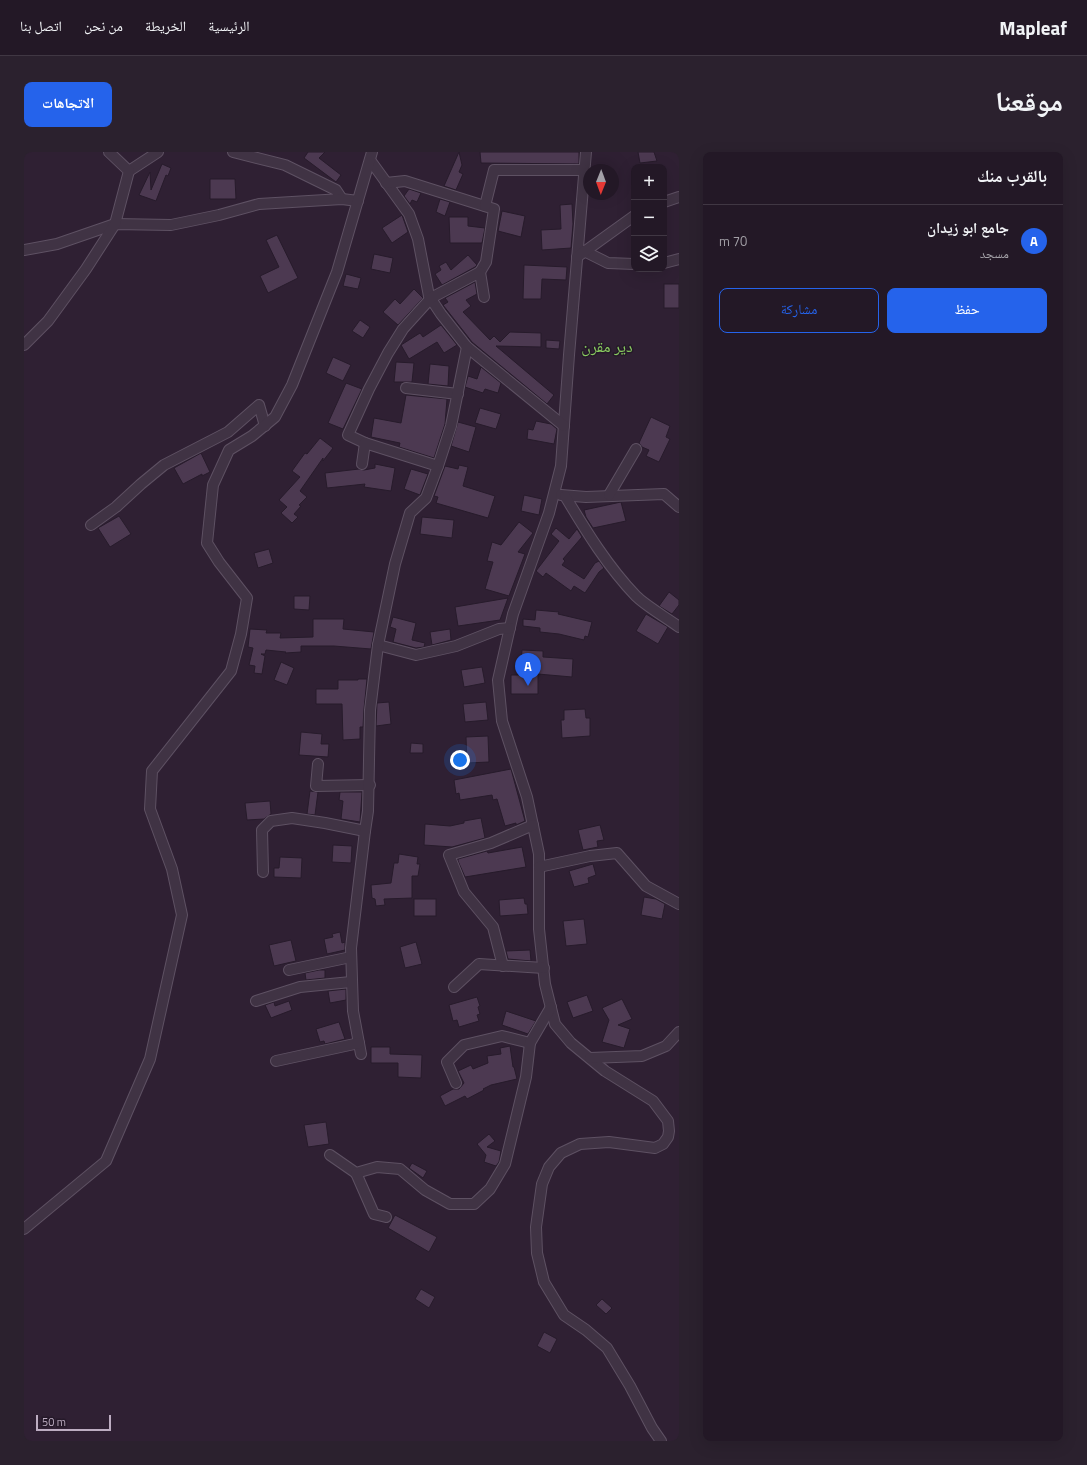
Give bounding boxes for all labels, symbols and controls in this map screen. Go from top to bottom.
text: Mapleaf [999,13,1067,42]
text: اتصل بنا [20,15,62,36]
text: من نحن [84,15,123,36]
text: الخريطة [145,15,186,36]
text: الرئيسية [208,15,250,36]
text: موقعنا [995,79,1063,122]
button: الاتجاهات [24,82,112,127]
text: بالقرب منك [977,163,1047,189]
north arrow [583,164,619,200]
map controls [631,164,667,272]
button: + [631,164,667,200]
button: − [631,200,667,236]
text: جامع ابو زيدان [927,216,1009,239]
text: 70 m [719,231,747,251]
text: A [1030,231,1038,251]
button: layers [631,236,667,272]
text: مسجد [980,243,1009,263]
button: مشاركة [719,288,879,333]
button: حفظ [887,288,1047,333]
district label: دير مقرن [581,334,633,358]
pin: A [515,653,541,686]
your location [450,750,470,770]
scale bar [36,1413,111,1432]
text: 50 m [42,1414,66,1430]

